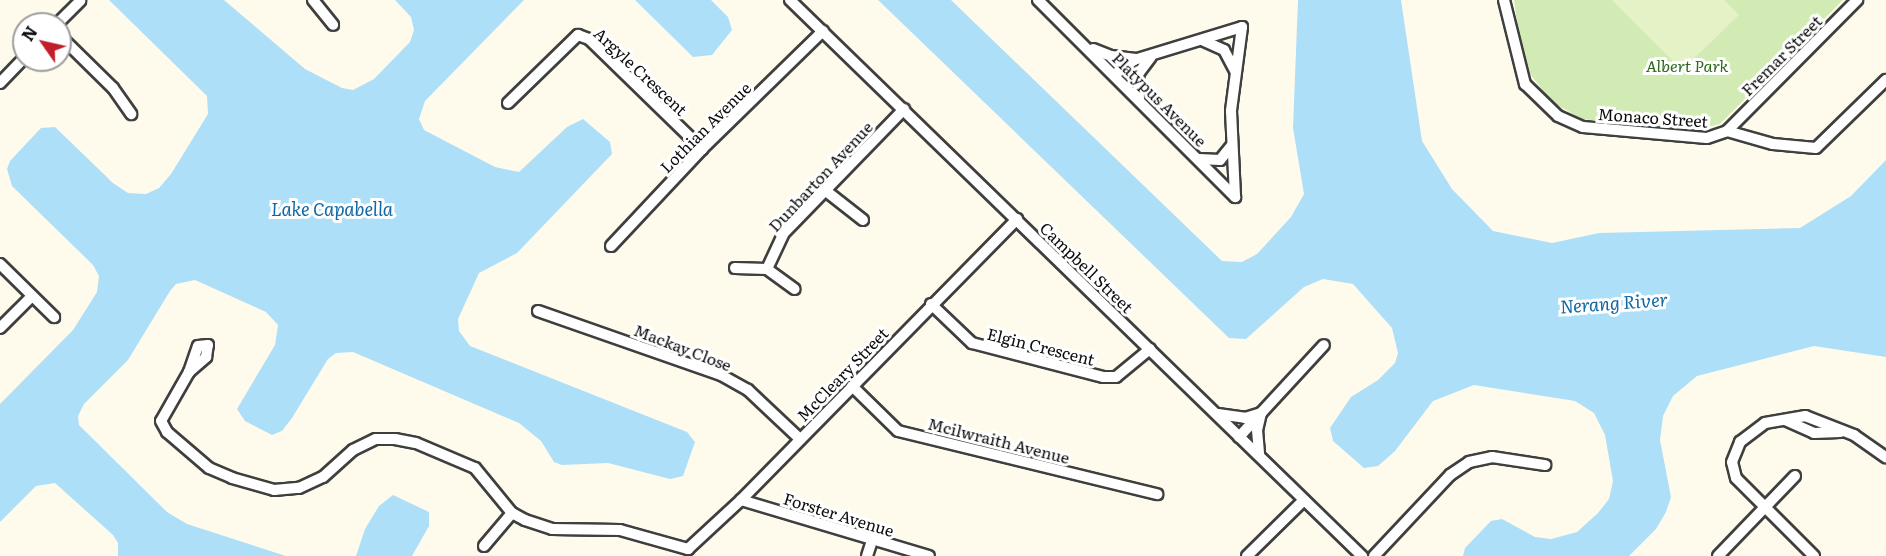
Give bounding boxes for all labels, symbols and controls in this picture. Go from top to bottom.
street label: Fremar Street [1737,11,1825,99]
north arrow [12,12,72,72]
text: N [15,21,42,45]
street label: Argyle Crescent [591,23,691,119]
street label: Platypus Avenue [1109,48,1211,150]
park label: Albert Park [1646,55,1728,75]
street label: Lothian Avenue [656,78,754,176]
street label: Monaco Street [1597,104,1709,130]
street label: Dunbarton Avenue [764,117,876,235]
water label: Lake Capabella [271,198,393,220]
street label: Campbell Street [1037,218,1137,316]
water label: Nerang River [1559,288,1669,318]
street label: Mackay Close [632,320,734,374]
street label: McCleary Street [793,323,891,425]
street label: Elgin Crescent [985,323,1097,369]
street label: Mcilwraith Avenue [926,413,1072,467]
street label: Forster Avenue [781,488,897,540]

